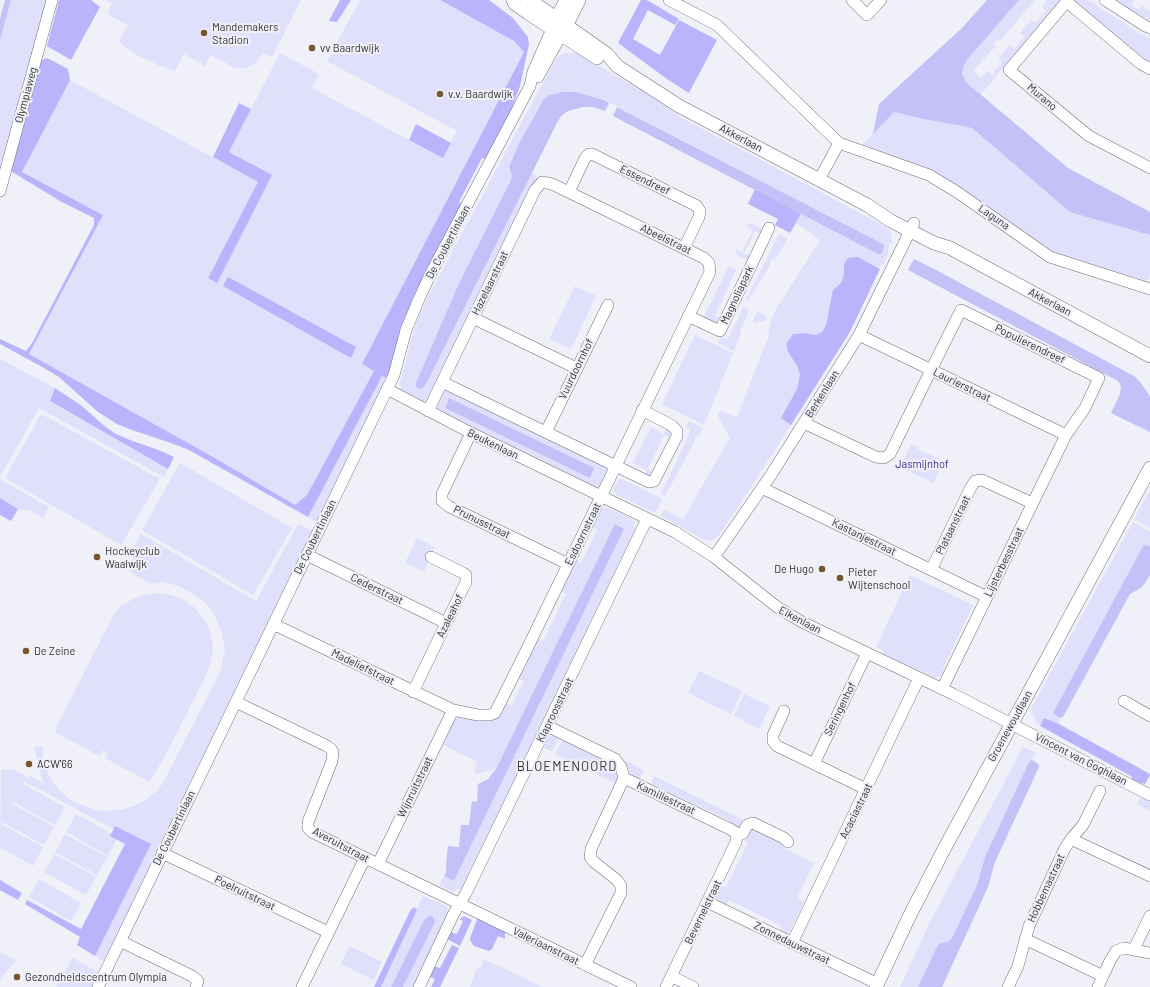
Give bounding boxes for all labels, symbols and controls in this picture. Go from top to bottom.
place label: Mandemakers Stadion [212,20,278,46]
marker: Mandemakers Stadion [199,28,209,38]
place label: vv Baardwijk [320,41,380,55]
marker: vv Baardwijk [307,43,317,53]
street label: Olympiaweg [12,66,40,124]
street label: Murano [1024,81,1060,113]
place label: v.v. Baardwijk [448,87,512,101]
marker: v.v. Baardwijk [435,89,445,99]
street label: Akkerlaan [717,121,765,155]
street label: Essendreef [618,162,672,198]
street label: Laguna [976,201,1012,233]
street label: De Coubertinlaan [423,203,473,281]
street label: Abeelstraat [638,221,694,257]
street label: Hazelaarstraat [469,249,511,317]
street label: Magnoliapark [718,263,756,327]
street label: Akkerlaan [1026,285,1074,319]
street label: Populierendreef [993,321,1067,367]
street label: Vuurdoornhof [556,337,596,401]
street label: Laurierstraat [931,365,993,405]
street label: Berkenlaan [802,368,842,420]
street label: Beukenlaan [465,426,521,462]
park label: Jasmijnhof [895,457,949,471]
street label: Plataanstraat [933,493,973,557]
street label: De Coubertinlaan [291,497,339,577]
street label: Esdoornstraat [562,500,604,568]
street label: Prunusstraat [451,503,513,541]
street label: Kastanjestraat [830,516,898,558]
street label: Lijsterbesstraat [981,525,1027,599]
place label: Hockeyclub Waalwijk [105,544,160,570]
marker: Hockeyclub Waalwijk [92,552,102,562]
place label: De Hugo [774,562,814,576]
marker: De Hugo [817,564,827,574]
place label: Pieter Wijtenschool [848,565,910,591]
street label: Cederstraat [349,571,405,607]
marker: Pieter Wijtenschool [835,573,845,583]
street label: Azaleahof [434,592,466,640]
street label: Eikenlaan [776,603,824,637]
place label: De Zeine [34,644,75,658]
marker: De Zeine [21,646,31,656]
street label: Madeliefstraat [329,646,397,688]
street label: Klaproosstraat [534,675,576,745]
street label: Seringenhof [821,680,859,738]
street label: Groenewoudlaan [985,688,1035,764]
street label: Vincent van Goghlaan [1033,730,1129,788]
street label: Wijnruitstraat [395,754,435,820]
place label: ACW'66 [37,757,73,771]
marker: ACW'66 [24,759,34,769]
district label: BLOEMENOORD [517,759,617,775]
street label: Kamillestraat [634,779,698,817]
street label: Acaciastraat [837,781,875,841]
street label: De Coubertinlaan [150,788,198,868]
street label: Averuitstraat [310,825,372,865]
street label: Hobbemastraat [1024,852,1068,924]
street label: Poelruitstraat [213,873,277,913]
street label: Bevernelstraat [682,878,724,946]
street label: Zonnedauwstraat [752,919,832,967]
street label: Valeriaanstraat [511,924,581,968]
place label: Gezondheidscentrum Olympia [25,970,167,984]
marker: Gezondheidscentrum Olympia [12,972,22,982]

